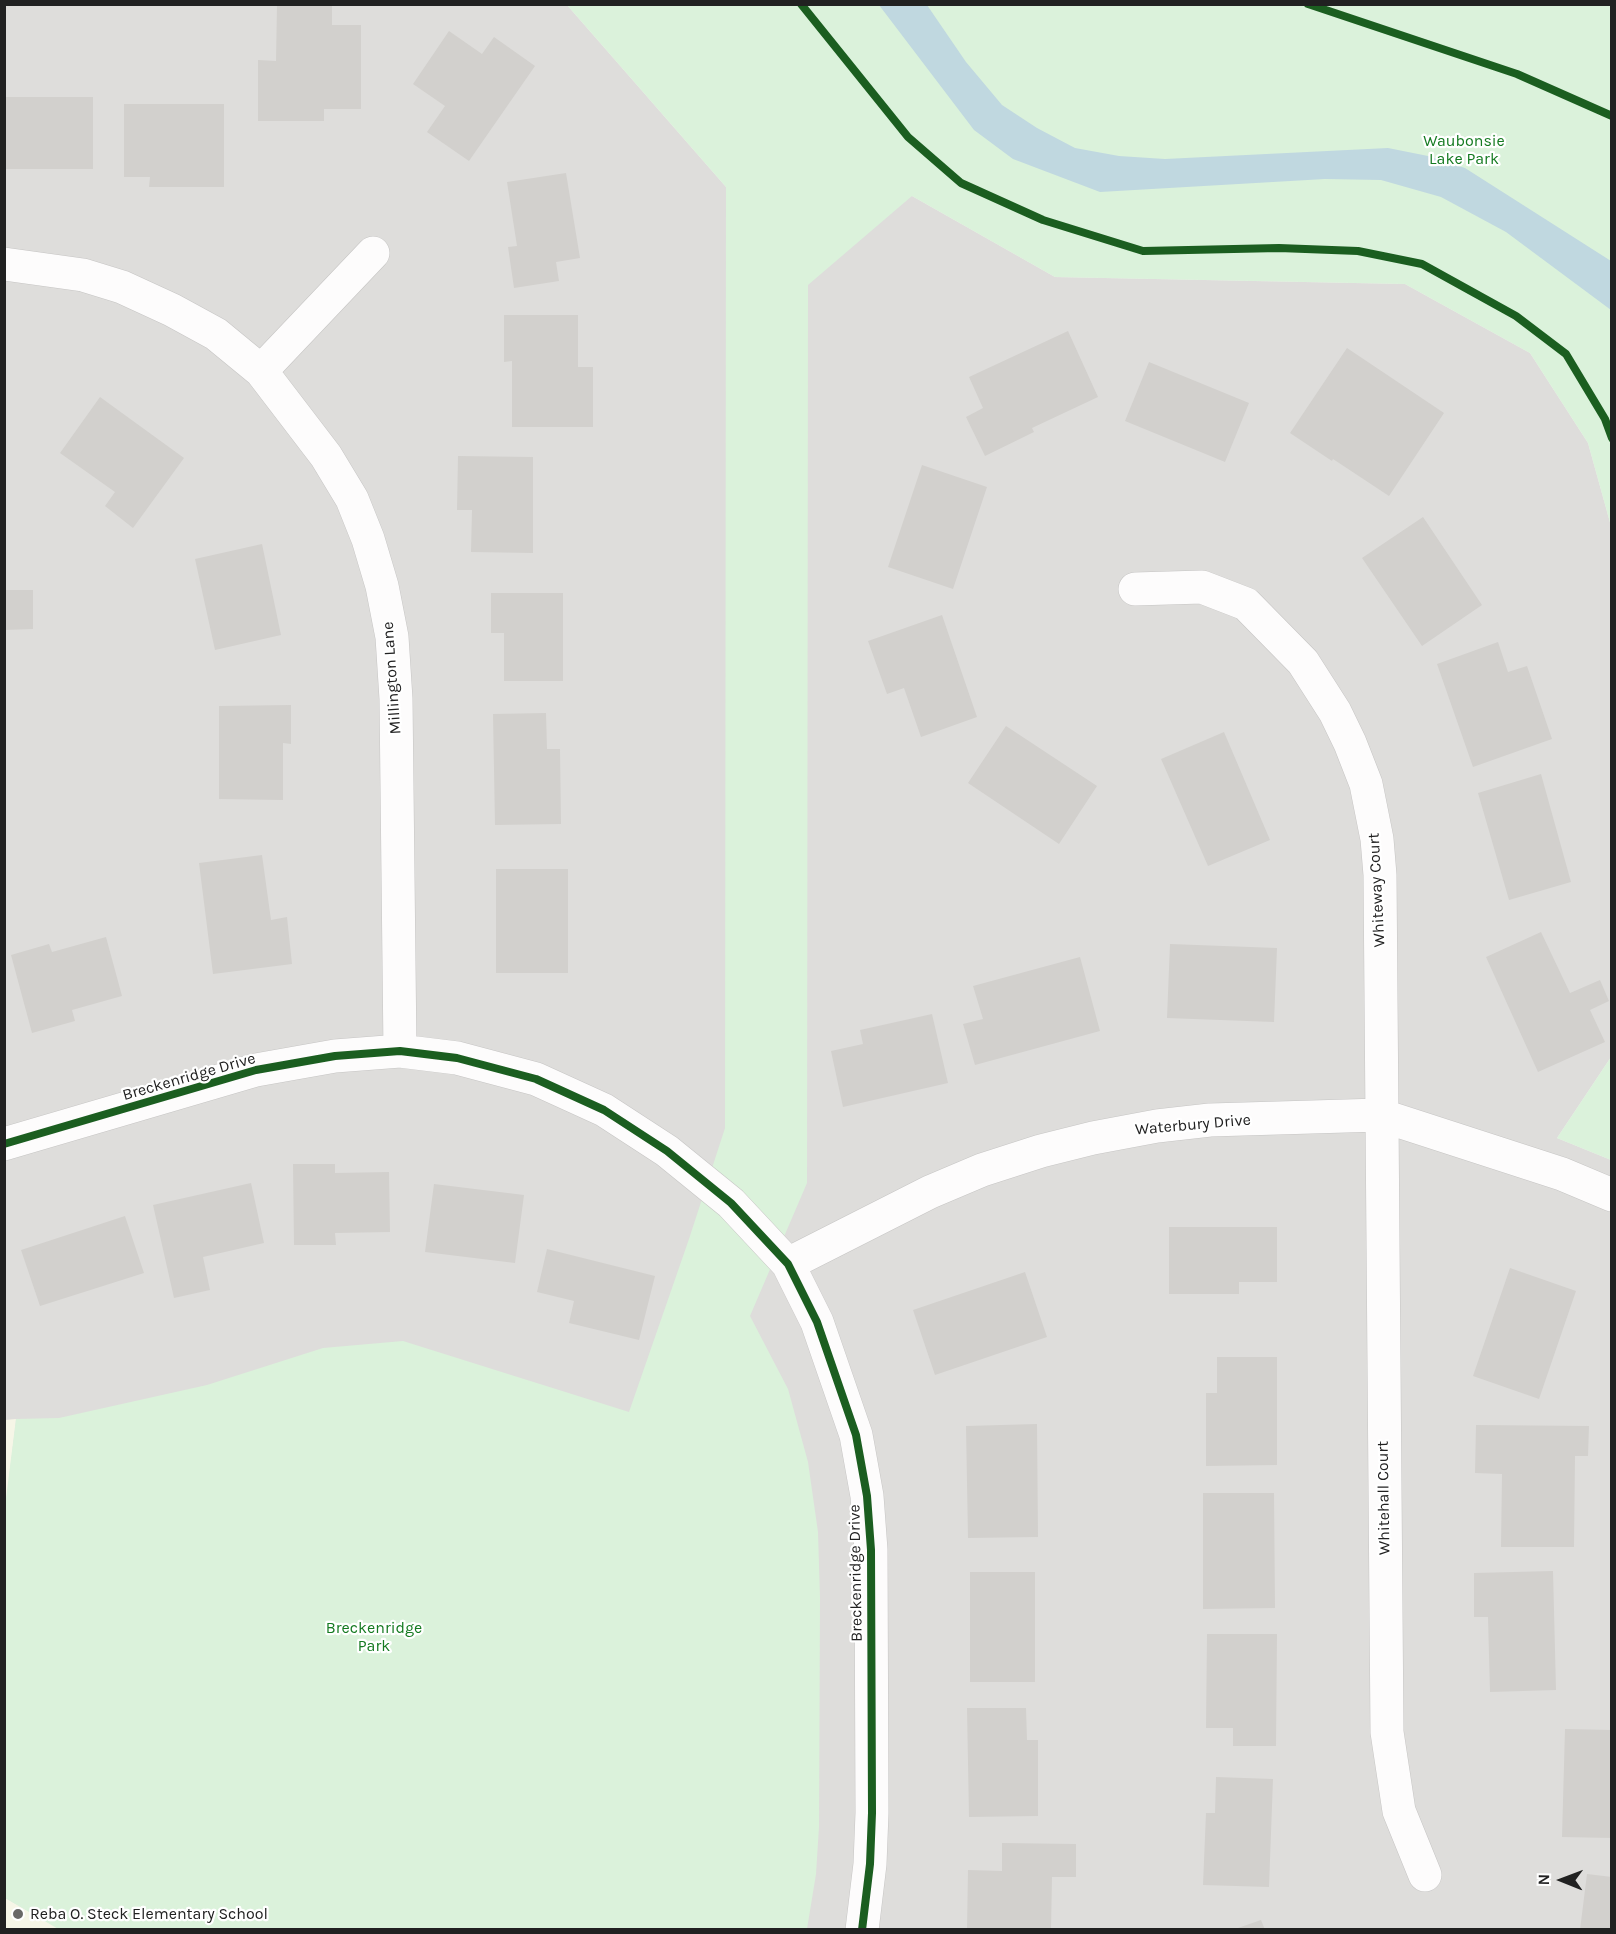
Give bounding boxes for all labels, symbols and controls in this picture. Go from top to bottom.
park label: Waubonsie Lake Park [1423,131,1505,169]
street label: Millington Lane [378,621,406,735]
street label: Whiteway Court [1364,832,1390,948]
street label: Breckenridge Drive [120,1049,258,1105]
street label: Waterbury Drive [1134,1110,1252,1140]
street label: Whitehall Court [1373,1441,1395,1555]
street label: Breckenridge Drive [845,1504,867,1642]
park label: Breckenridge Park [326,1618,422,1656]
north arrow [1532,1850,1592,1910]
text: N [1534,1874,1553,1886]
place label: Reba O. Steck Elementary School [30,1904,268,1924]
marker: Reba O. Steck Elementary School [11,1907,25,1921]

